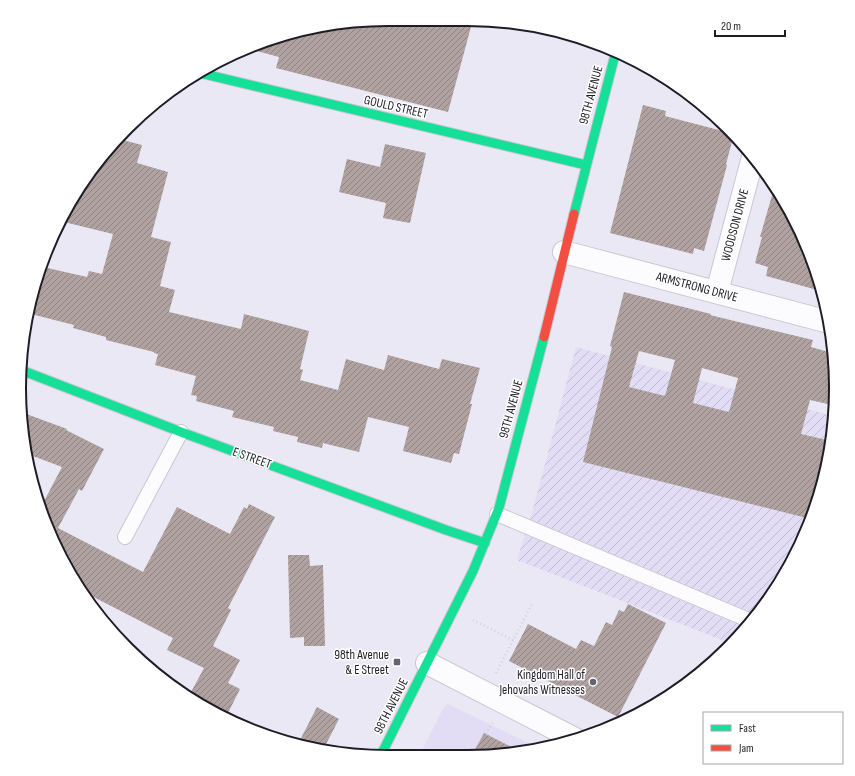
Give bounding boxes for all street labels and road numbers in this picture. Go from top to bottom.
street label: 98TH AVENUE [575,64,607,126]
street label: GOULD STREET [362,92,430,122]
street label: WOODSON DRIVE [718,187,752,263]
street label: ARMSTRONG DRIVE [653,268,740,306]
street label: 98TH AVENUE [495,378,527,440]
street label: E STREET [230,444,274,472]
street label: 98TH AVENUE [370,676,412,736]

